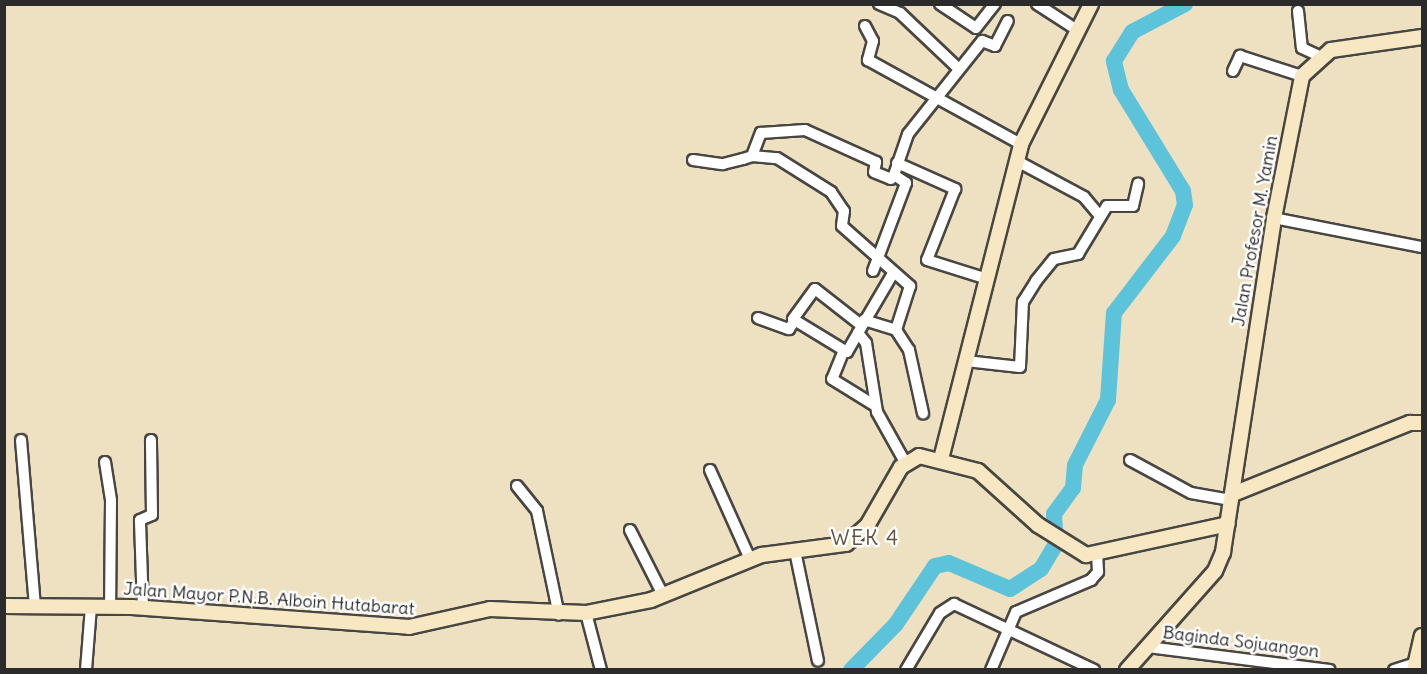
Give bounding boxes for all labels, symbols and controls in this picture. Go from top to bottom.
street label: Jalan Profesor M. Yamin [1228,134,1282,328]
district label: WEK 4 [830,525,900,551]
street label: Jalan Mayor P.N.B. Alboin Hutabarat [123,578,415,620]
street label: Baginda Sojuangon [1162,622,1320,662]

